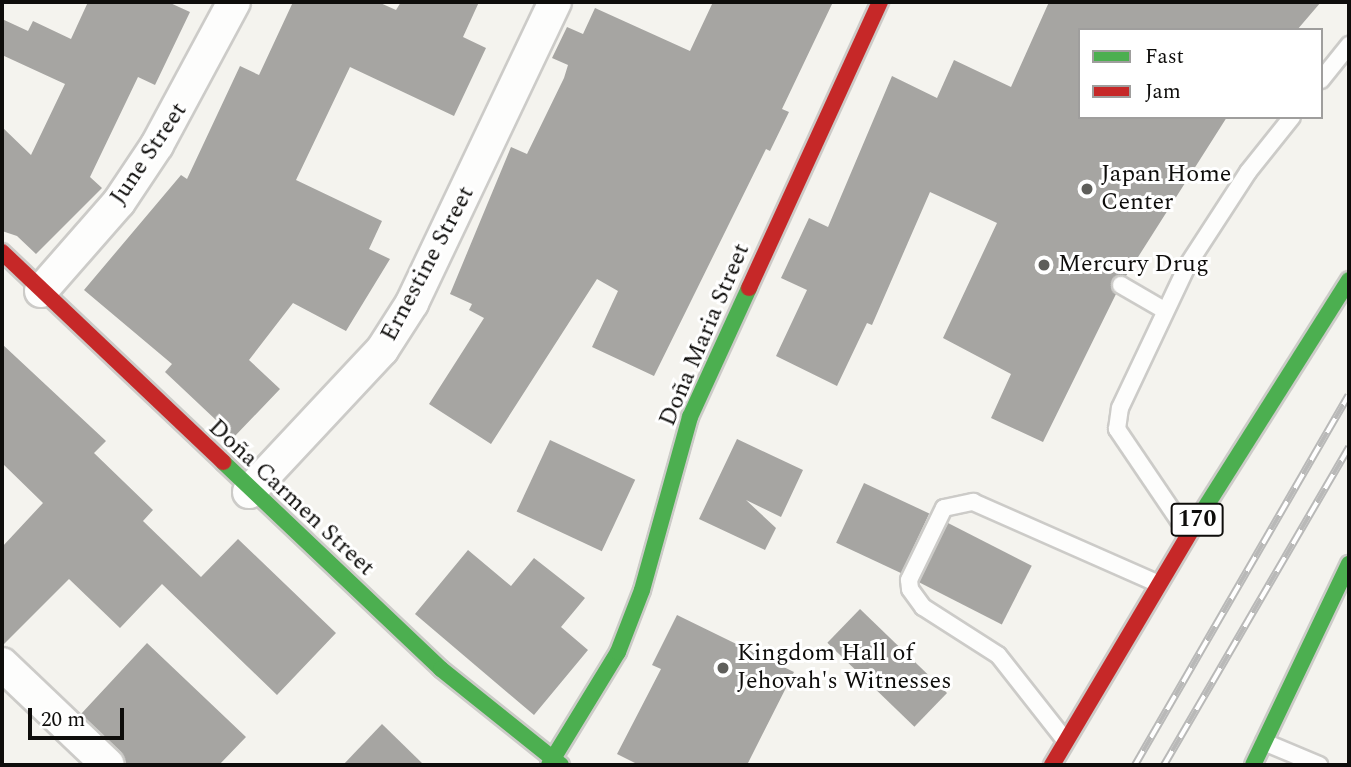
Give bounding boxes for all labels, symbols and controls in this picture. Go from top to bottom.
legend [1078,28,1323,119]
text: Fast [1145,41,1184,73]
text: Jam [1145,76,1181,108]
street label: June Street [104,97,194,211]
place label: Japan Home Center [1101,161,1231,217]
marker: Japan Home Center [1079,181,1095,197]
street label: Ernestine Street [375,182,481,346]
street label: Doña Maria Street [654,239,756,431]
place label: Mercury Drug [1058,251,1209,279]
marker: Mercury Drug [1036,257,1052,273]
street label: Doña Carmen Street [202,413,380,583]
road number: 170 [1169,500,1225,540]
place label: Kingdom Hall of Jehovah's Witnesses [737,640,952,696]
marker: Kingdom Hall of Jehovah's Witnesses [715,660,731,676]
scale bar [32,694,128,738]
text: 20 m [41,704,85,736]

